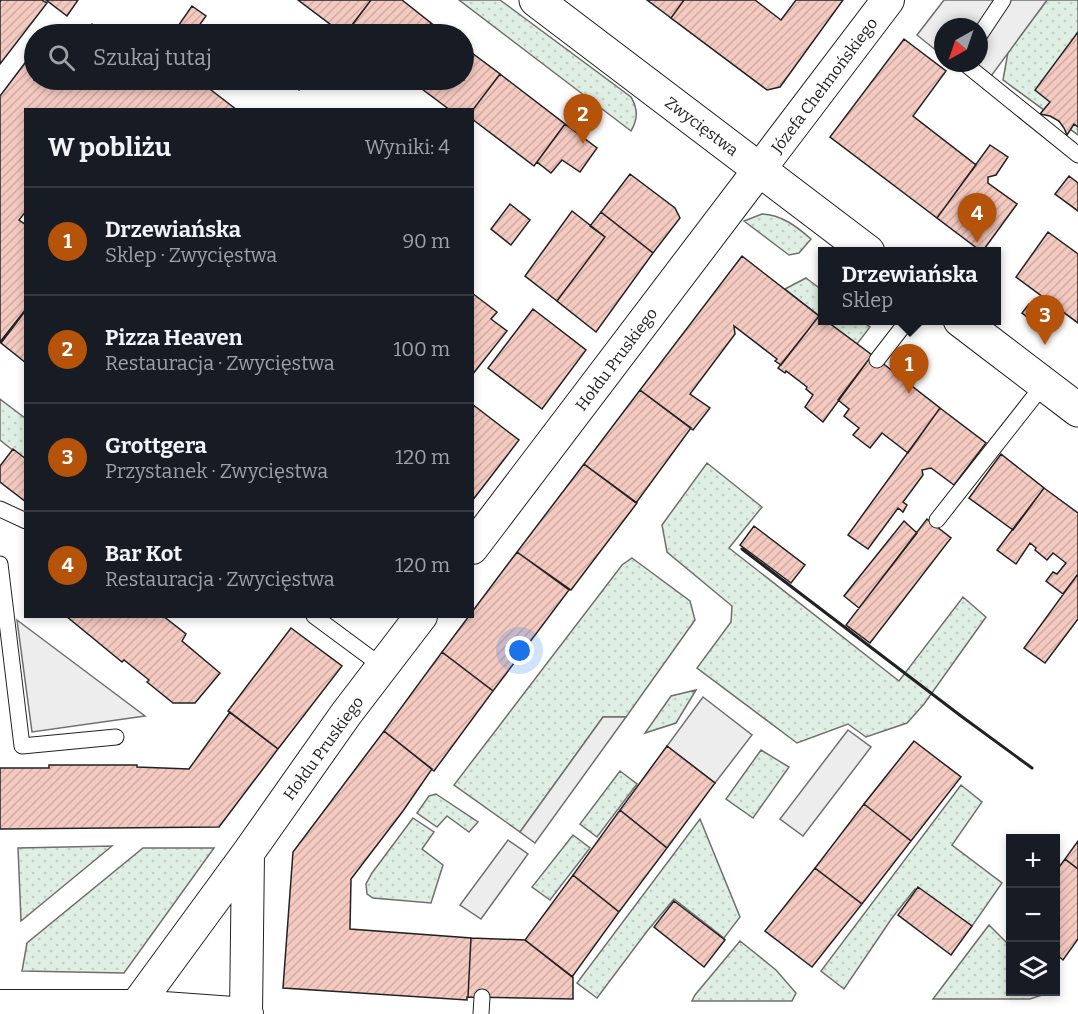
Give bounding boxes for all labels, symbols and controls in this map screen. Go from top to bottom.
street label: Józefa Chełmońskiego [767,14,882,158]
north arrow [934,18,988,72]
search box [24,24,474,90]
icon: search [45,41,78,74]
text: Szukaj tutaj [93,44,212,71]
street label: Zwycięstwa [661,93,742,160]
pin: 2 [564,94,602,144]
text: W pobliżu [48,132,171,163]
text: Wyniki: 4 [365,135,450,159]
pin: 4 [958,194,996,243]
text: Drzewiańska [105,216,241,243]
text: 1 [63,229,72,253]
text: 90 m [402,229,450,253]
text: Sklep · Zwycięstwa [105,243,277,267]
popup [818,247,1001,325]
text: Drzewiańska [842,261,977,288]
text: Sklep [842,288,893,312]
pin: 3 [1026,296,1064,345]
street label: Hołdu Pruskiego [572,304,661,414]
text: Pizza Heaven [105,324,243,351]
text: 2 [62,337,73,361]
text: 100 m [393,337,450,361]
pin: 1 [890,344,928,394]
text: Restauracja · Zwycięstwa [105,351,335,375]
text: Grottgera [105,432,207,459]
text: 3 [62,445,73,469]
text: 120 m [395,445,450,469]
text: Przystanek · Zwycięstwa [105,459,328,483]
text: Bar Kot [105,540,182,567]
text: 4 [61,553,74,577]
text: 120 m [395,553,450,577]
text: Restauracja · Zwycięstwa [105,567,335,591]
your location [505,636,534,665]
street label: Hołdu Pruskiego [279,693,367,804]
map controls [1006,834,1060,996]
button: + [1006,834,1060,888]
button: − [1006,888,1060,942]
button: layers [1006,942,1060,996]

